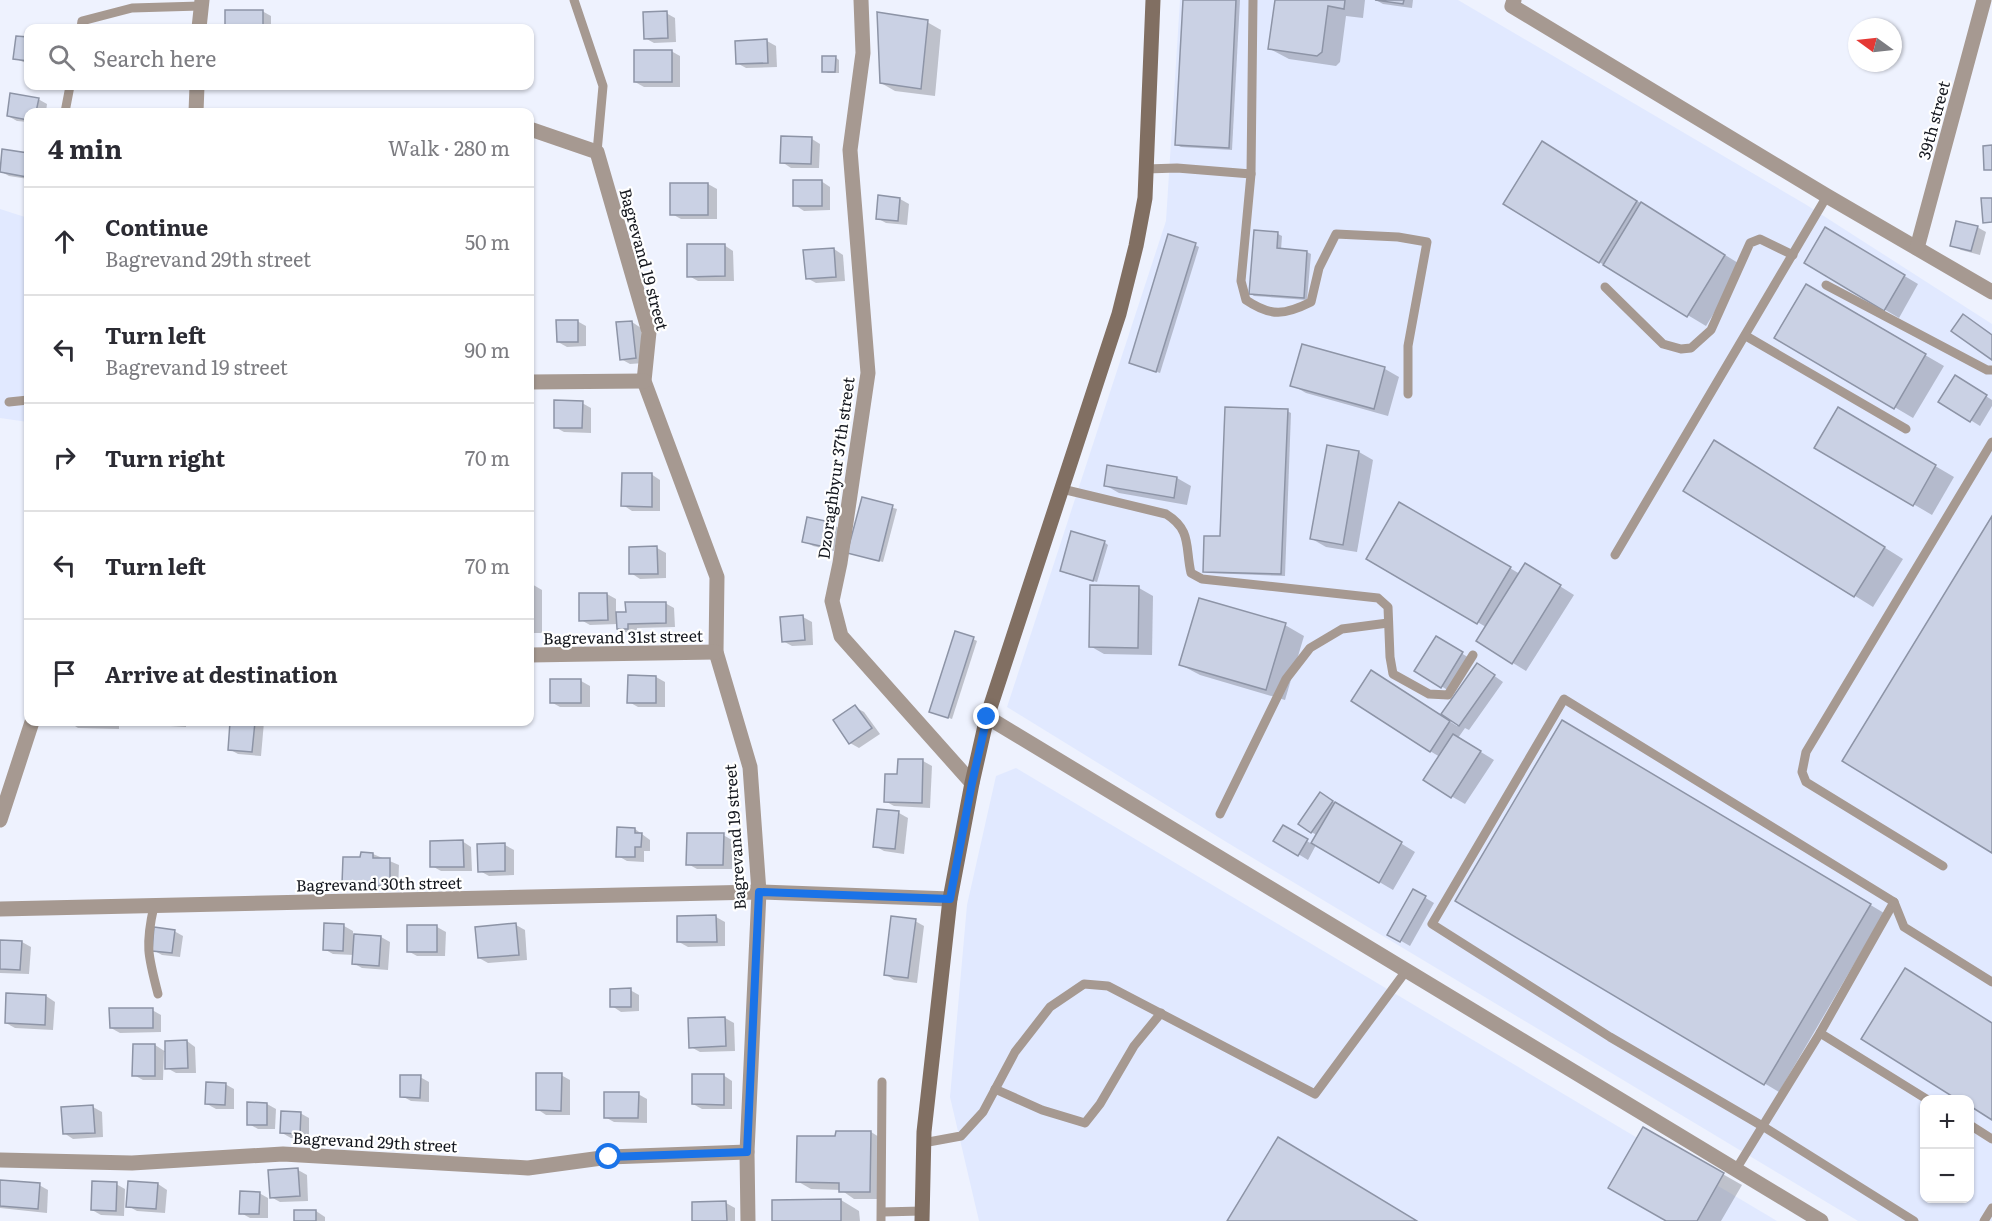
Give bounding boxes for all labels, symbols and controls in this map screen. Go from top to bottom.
north arrow [1848,18,1902,72]
search box [24,24,534,90]
icon: search [45,41,78,74]
text: Search here [93,41,216,74]
street label: 39th street [1911,77,1955,162]
text: 4 min [48,128,122,167]
text: Walk · 280 m [388,132,510,162]
street label: Bagrevand 19 street [614,185,676,333]
text: Continue [105,210,208,243]
icon: ahead [48,225,81,258]
text: 50 m [465,226,510,256]
text: Bagrevand 29th street [105,243,311,273]
text: Turn left [105,318,206,351]
icon: left [48,333,81,366]
text: 90 m [465,334,510,364]
text: Bagrevand 19 street [105,351,288,381]
street label: Dzoraghbyur 37th street [810,375,860,561]
icon: right [48,441,81,474]
text: Turn right [105,441,225,474]
text: 70 m [465,442,510,472]
icon: left [48,549,81,582]
text: Turn left [105,549,206,582]
text: 70 m [465,550,510,580]
street label: Bagrevand 31st street [543,623,704,649]
icon: arrive [48,657,81,690]
text: Arrive at destination [105,657,338,690]
route end [973,703,999,729]
street label: Bagrevand 19 street [717,763,751,911]
street label: Bagrevand 30th street [296,870,463,896]
map controls [1920,1095,1974,1203]
button: + [1920,1095,1974,1149]
street label: Bagrevand 29th street [292,1125,459,1157]
route start [595,1143,621,1169]
button: − [1920,1149,1974,1203]

